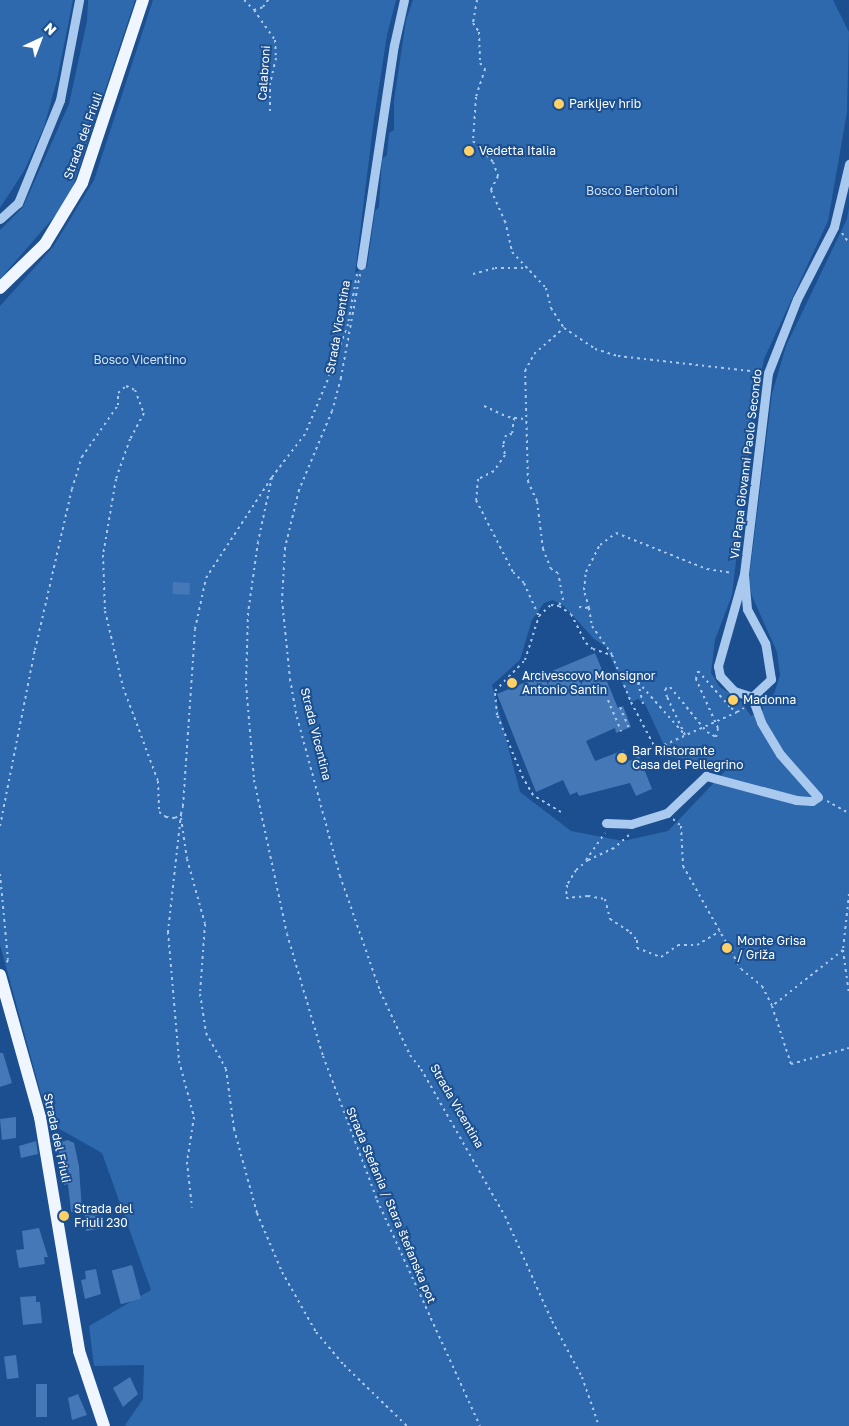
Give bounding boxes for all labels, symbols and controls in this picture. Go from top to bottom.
north arrow [15,15,65,65]
text: N [41,19,60,39]
street label: Calabroni [255,45,273,101]
street label: Strada del Friuli [61,91,105,181]
place label: Parkljev hrib [569,97,641,111]
marker: Parkljev hrib [553,98,565,110]
place label: Vedetta Italia [479,144,556,158]
marker: Vedetta Italia [463,145,475,157]
park label: Bosco Bertoloni [586,184,678,198]
street label: Strada Vicentina [323,279,353,375]
park label: Bosco Vicentino [94,353,186,367]
street label: Via Papa Giovanni Paolo Secondo [727,368,765,560]
place label: Arcivescovo Monsignor Antonio Santin [522,669,655,697]
marker: Arcivescovo Monsignor Antonio Santin [506,677,518,689]
street label: Strada Vicentina [298,686,334,782]
place label: Madonna [743,693,796,707]
marker: Madonna [727,694,739,706]
place label: Bar Ristorante Casa del Pellegrino [632,744,743,772]
marker: Bar Ristorante Casa del Pellegrino [616,752,628,764]
place label: Monte Grisa / Griža [737,934,806,962]
marker: Monte Grisa / Griža [721,942,733,954]
street label: Strada Vicentina [427,1061,487,1151]
street label: Strada del Friuli [40,1092,74,1184]
street label: Strada Stefania / Stara štefanska pot [343,1105,439,1305]
place label: Strada del Friuli 230 [74,1202,133,1230]
marker: Strada del Friuli 230 [58,1210,70,1222]

